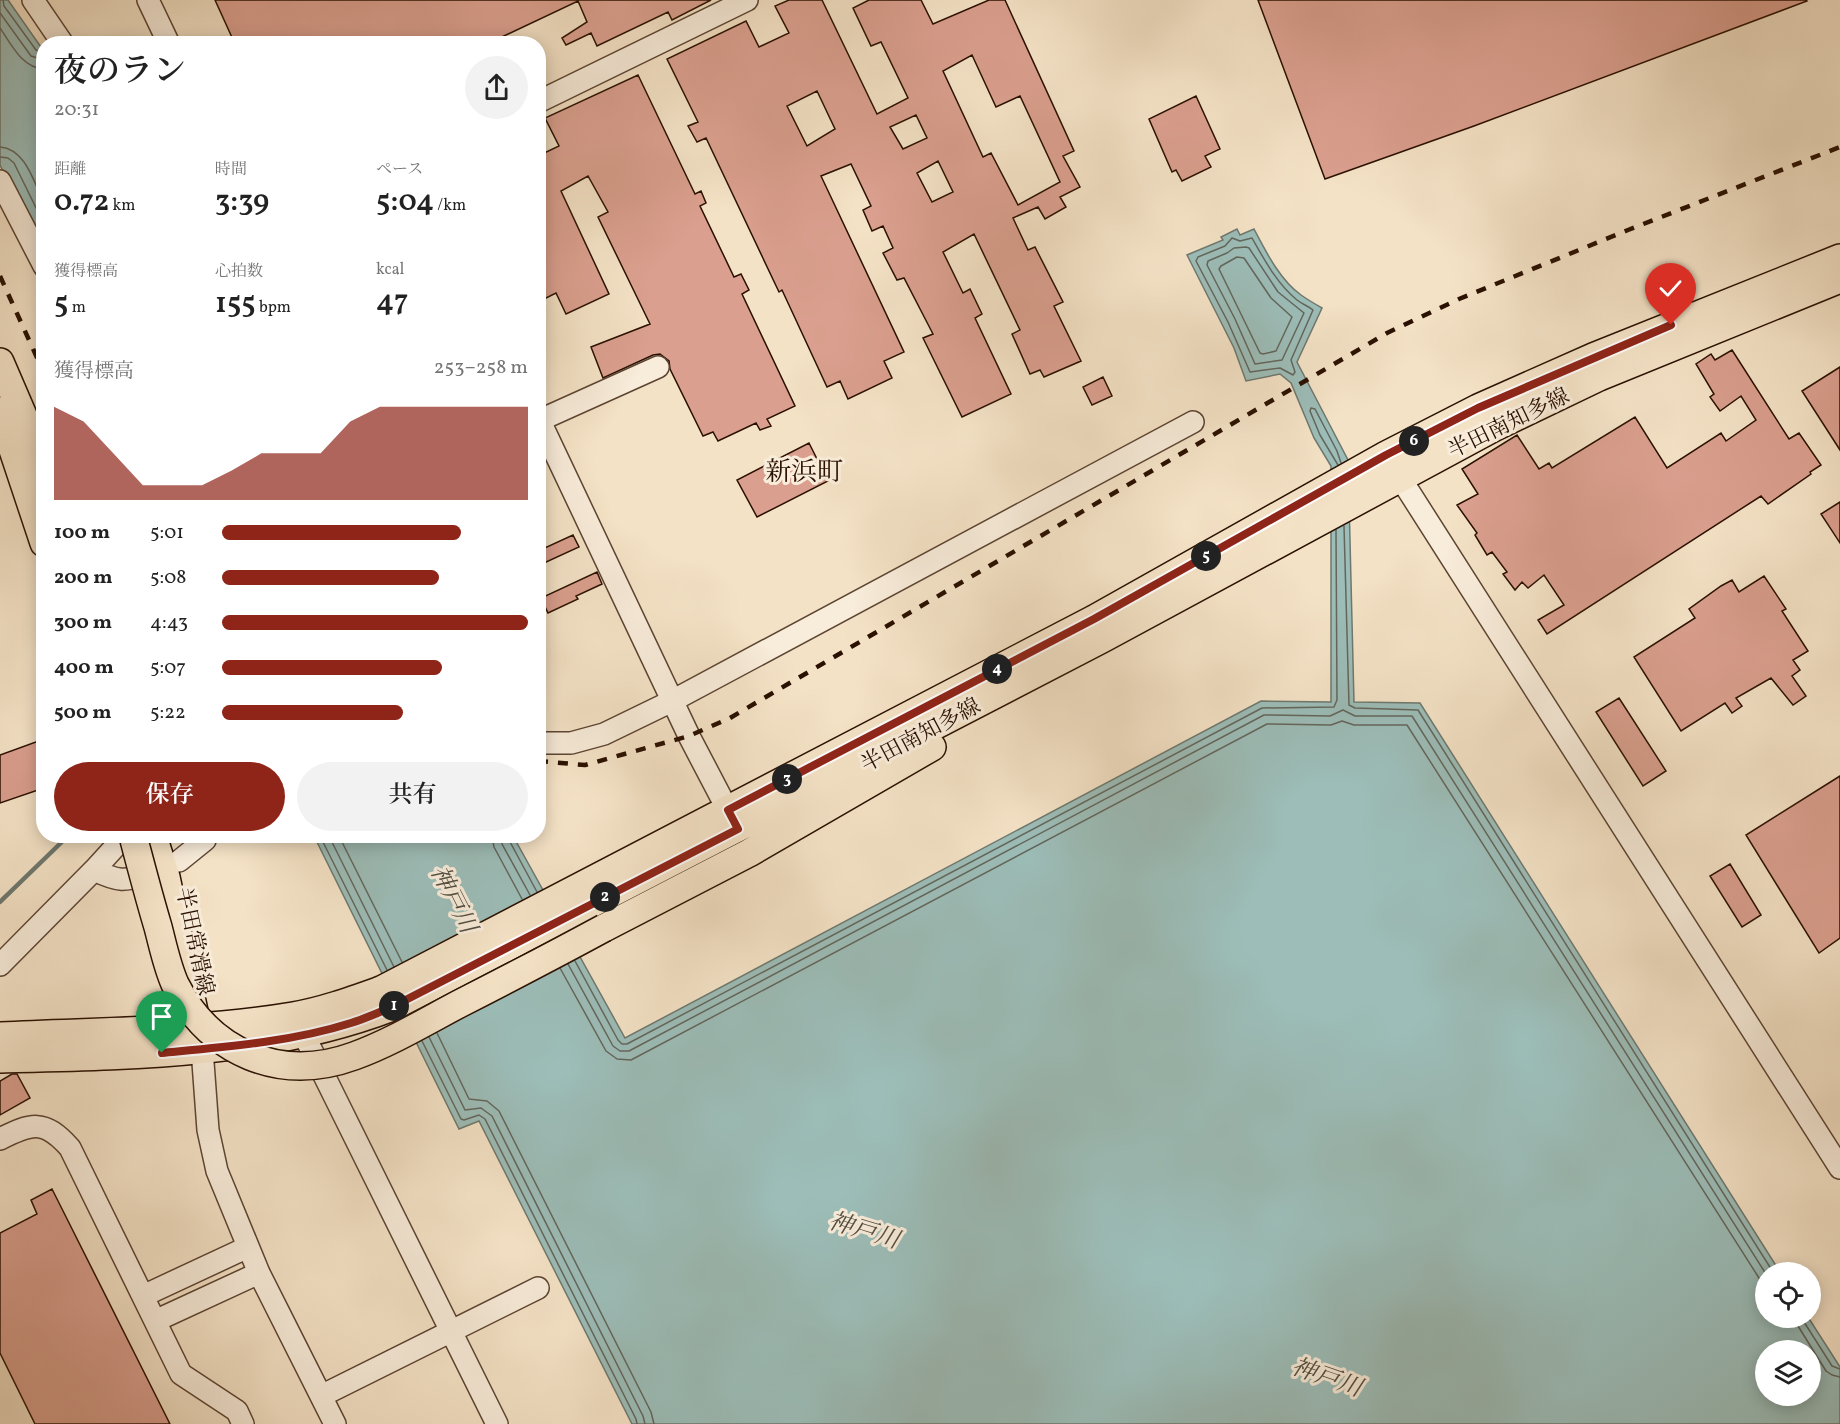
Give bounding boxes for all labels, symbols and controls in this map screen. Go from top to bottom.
text: 夜のラン [54,50,186,96]
button: share [465,56,528,119]
text: 20:31 [54,96,99,124]
text: 距離 [54,159,86,181]
text: 時間 [215,159,247,181]
text: ペース [376,159,423,181]
text: 0.72 [54,181,109,223]
text: 3:39 [215,181,269,223]
text: 5:04 [376,181,434,223]
text: km [109,195,135,217]
text: /km [434,195,466,217]
text: kcal [376,259,404,281]
text: 獲得標高 [54,261,118,283]
text: 心拍数 [215,261,263,283]
pin [1645,263,1696,325]
icon: check [1654,272,1687,305]
text: 47 [376,281,408,323]
text: 5 [54,283,68,325]
text: 155 [215,283,256,325]
text: m [68,297,86,319]
text: bpm [256,297,291,319]
text: 253–258 m [434,354,528,382]
text: 獲得標高 [54,358,134,386]
street label: 半田南知多線 [1443,381,1575,467]
pin: 6 [1399,426,1429,456]
text: 6 [1410,430,1418,452]
district label: 新浜町 [765,455,843,491]
text: 100 m [54,519,110,547]
text: 5:01 [150,519,184,547]
pin: 5 [1191,541,1221,571]
text: 5 [1202,545,1210,567]
text: 200 m [54,564,112,592]
text: 5:08 [150,564,187,592]
text: 300 m [54,609,112,637]
text: 4:43 [150,609,188,637]
text: 400 m [54,654,114,682]
text: 5:07 [150,654,186,682]
pin: 4 [982,654,1012,684]
text: 4 [992,658,1002,680]
street label: 半田南知多線 [856,692,987,781]
text: 500 m [54,699,112,727]
text: 5:22 [150,699,186,727]
button: 保存 [54,762,285,831]
button: 共有 [297,762,528,831]
pin: 3 [772,764,802,794]
text: 3 [783,768,791,790]
water label: 神戸川 [421,860,485,942]
pin: 2 [590,882,620,912]
street label: 半田常滑線 [167,884,220,999]
text: 2 [601,886,609,908]
pin [136,991,187,1053]
pin: 1 [379,991,409,1021]
text: 1 [391,995,397,1017]
icon: arrive [145,1000,178,1033]
water label: 神戸川 [824,1205,906,1260]
map controls [1755,1262,1821,1406]
button: locate [1755,1262,1821,1328]
button: layers [1755,1340,1821,1406]
water label: 神戸川 [1287,1351,1369,1408]

